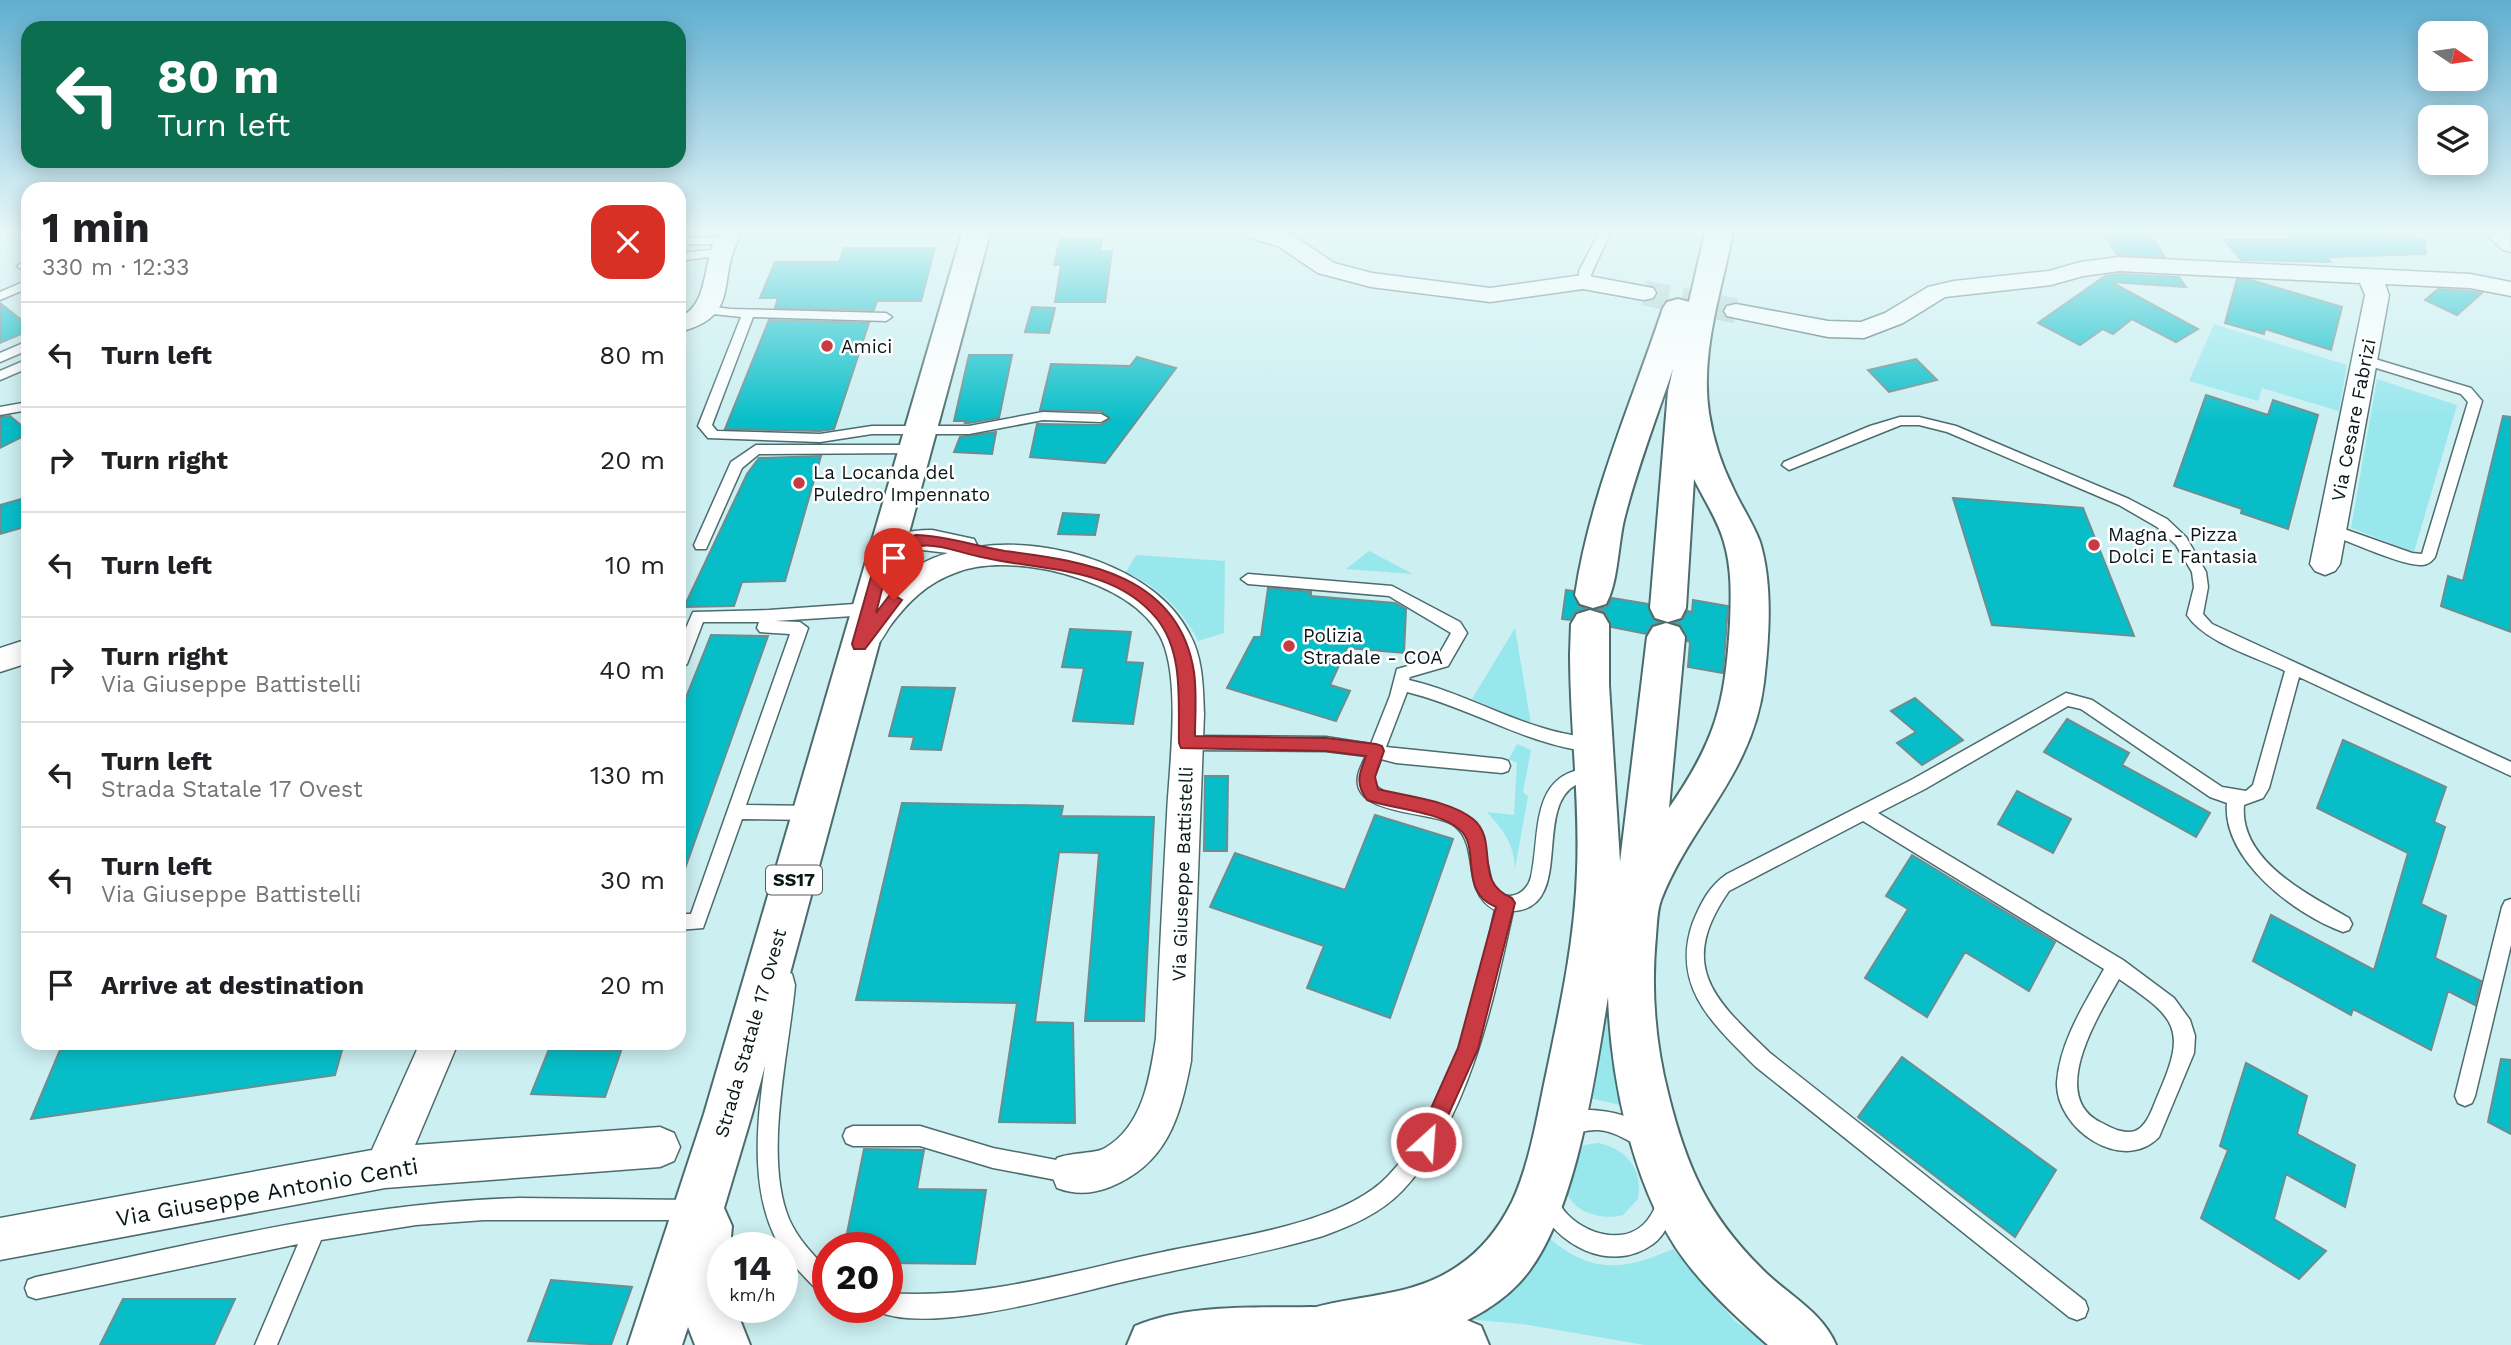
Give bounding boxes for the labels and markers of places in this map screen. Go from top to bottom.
place label: Amici [841,335,892,358]
marker: Amici [819,338,835,354]
place label: La Locanda del Puledro Impennato [813,461,990,506]
marker: La Locanda del Puledro Impennato [791,475,807,491]
place label: Magna - Pizza Dolci E Fantasia [2108,523,2257,568]
pin [864,528,924,600]
marker: Magna - Pizza Dolci E Fantasia [2086,537,2102,553]
place label: Polizia Stradale - COA [1303,624,1443,669]
marker: Polizia Stradale - COA [1281,638,1297,654]

